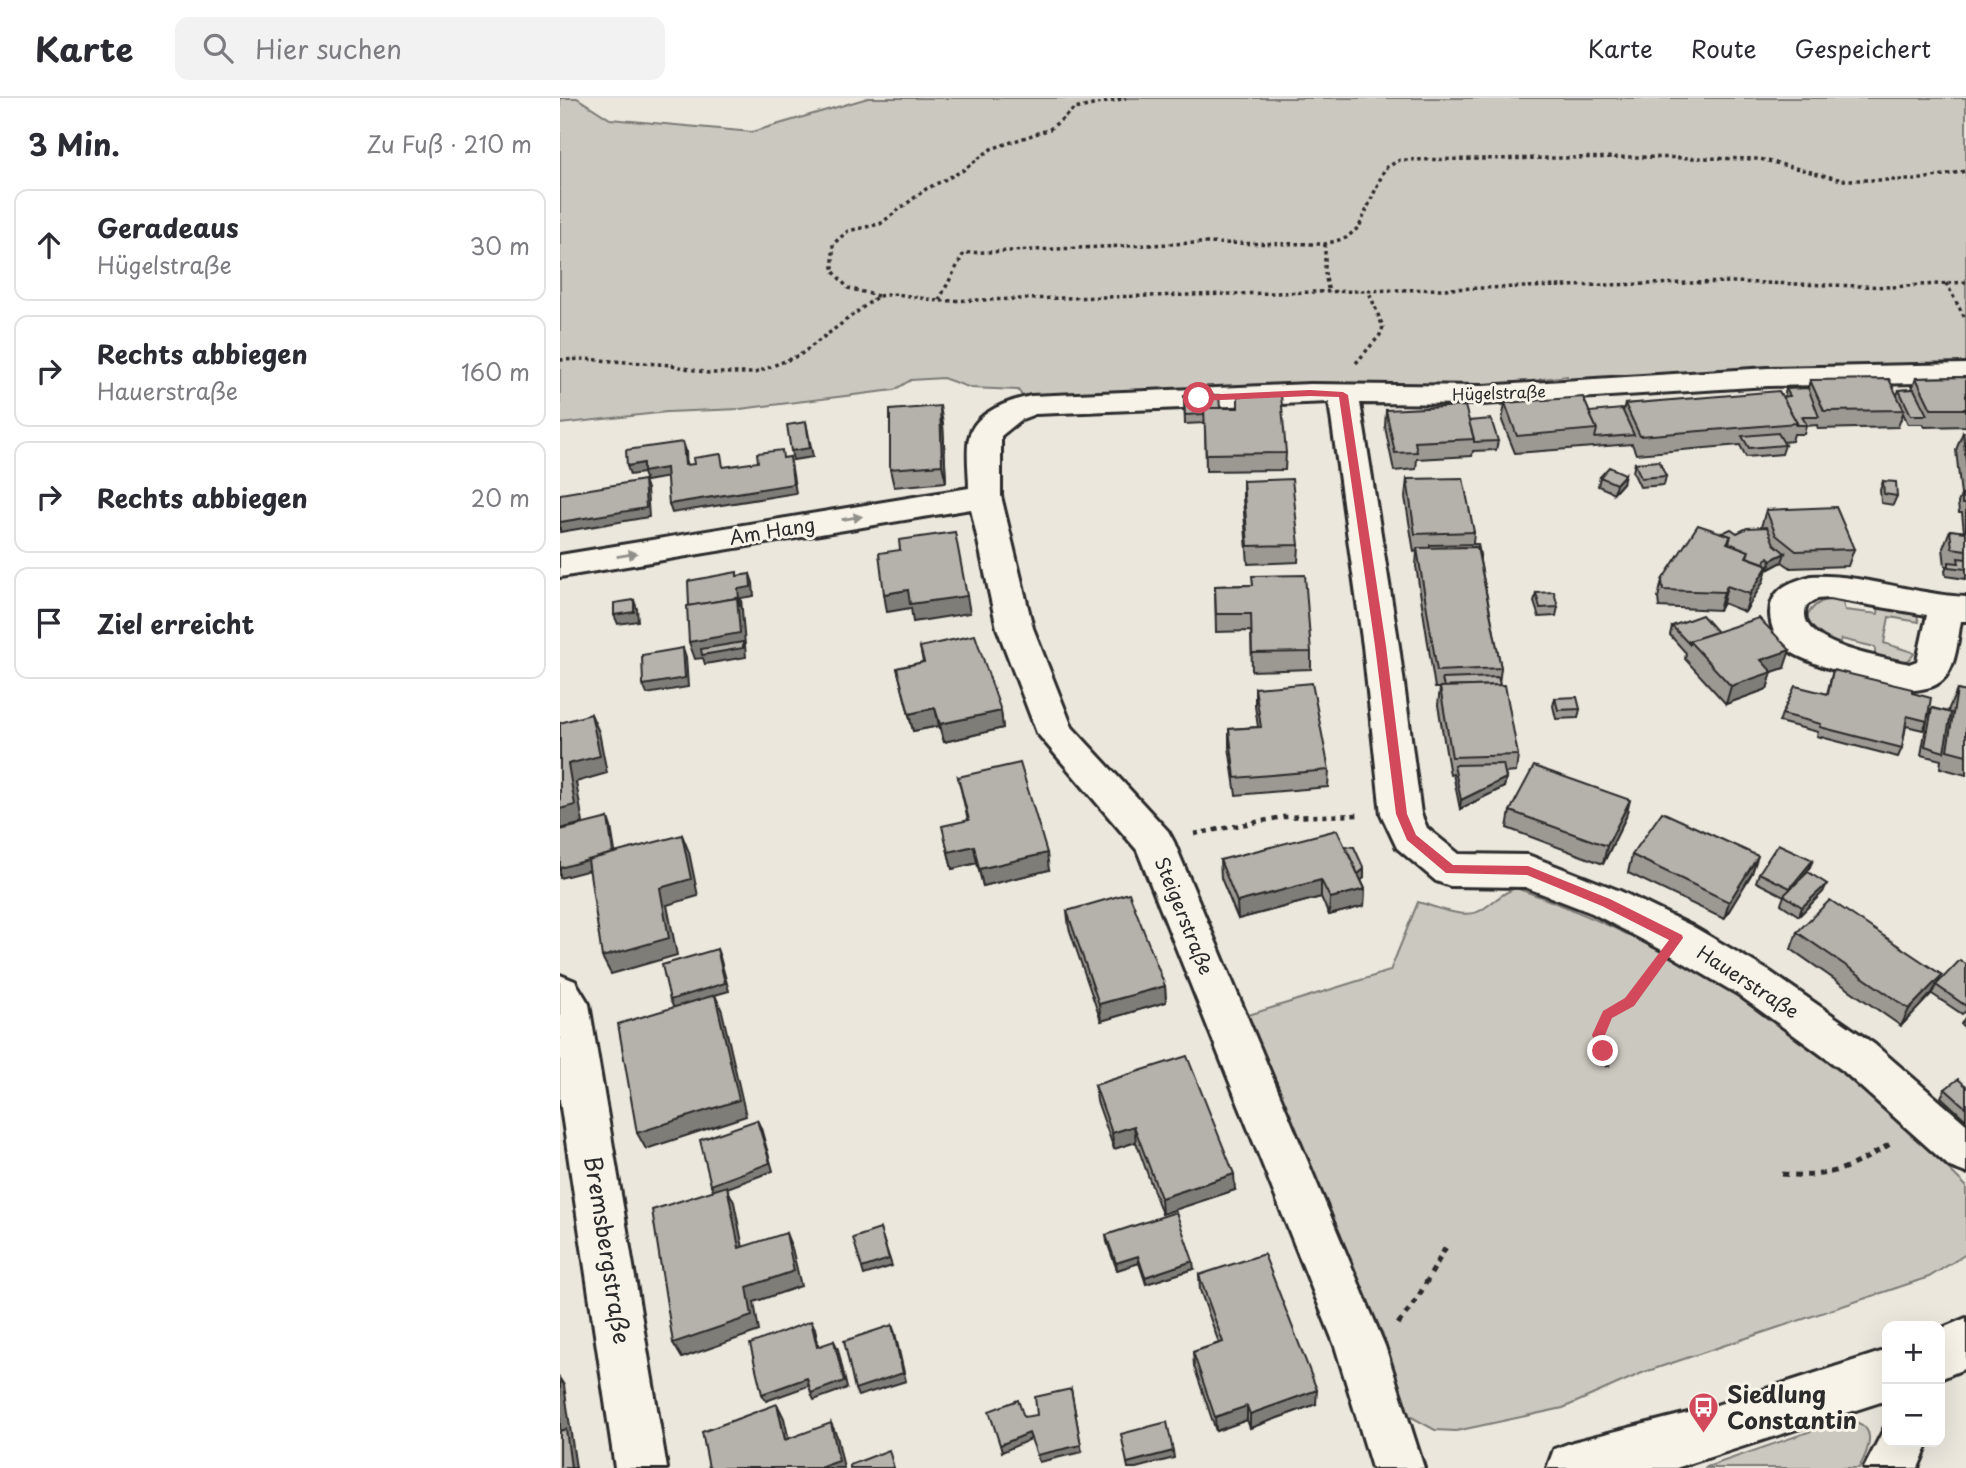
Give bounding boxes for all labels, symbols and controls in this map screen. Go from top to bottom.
search box [175,17,665,80]
text: Karte [35,23,133,73]
icon: search [199,29,237,67]
text: Hier suchen [255,29,402,68]
text: Karte [1588,30,1653,66]
text: Route [1691,30,1757,66]
text: Gespeichert [1795,30,1931,66]
text: 3 Min. [28,121,120,166]
text: Zu Fuß · 210 m [367,126,532,161]
text: Geradeaus [97,208,239,247]
icon: ahead [30,226,68,264]
text: 30 m [469,228,530,263]
text: Hügelstraße [97,247,232,282]
text: Rechts abbiegen [97,334,308,373]
icon: right [30,352,68,390]
text: 160 m [461,354,530,389]
text: Hauerstraße [97,373,238,408]
street label: Hügelstraße [1452,378,1546,406]
route start [1183,382,1214,413]
icon: right [30,478,68,516]
text: Rechts abbiegen [97,478,308,517]
text: 20 m [471,480,530,515]
street label: Am Hang [727,509,817,551]
one-way arrow [841,512,863,523]
one-way arrow [616,549,638,560]
icon: arrive [30,604,68,642]
text: Ziel erreicht [97,604,255,643]
street label: Steigerstraße [1149,853,1221,979]
street label: Hauerstraße [1692,938,1805,1025]
route end [1587,1035,1618,1066]
street label: Bremsbergstraße [576,1153,641,1346]
map controls [1882,1321,1945,1447]
button: + [1882,1321,1945,1384]
place label: Siedlung Constantin [1727,1376,1857,1437]
button: − [1882,1384,1945,1447]
bus stop icon: Siedlung Constantin [1687,1391,1721,1435]

